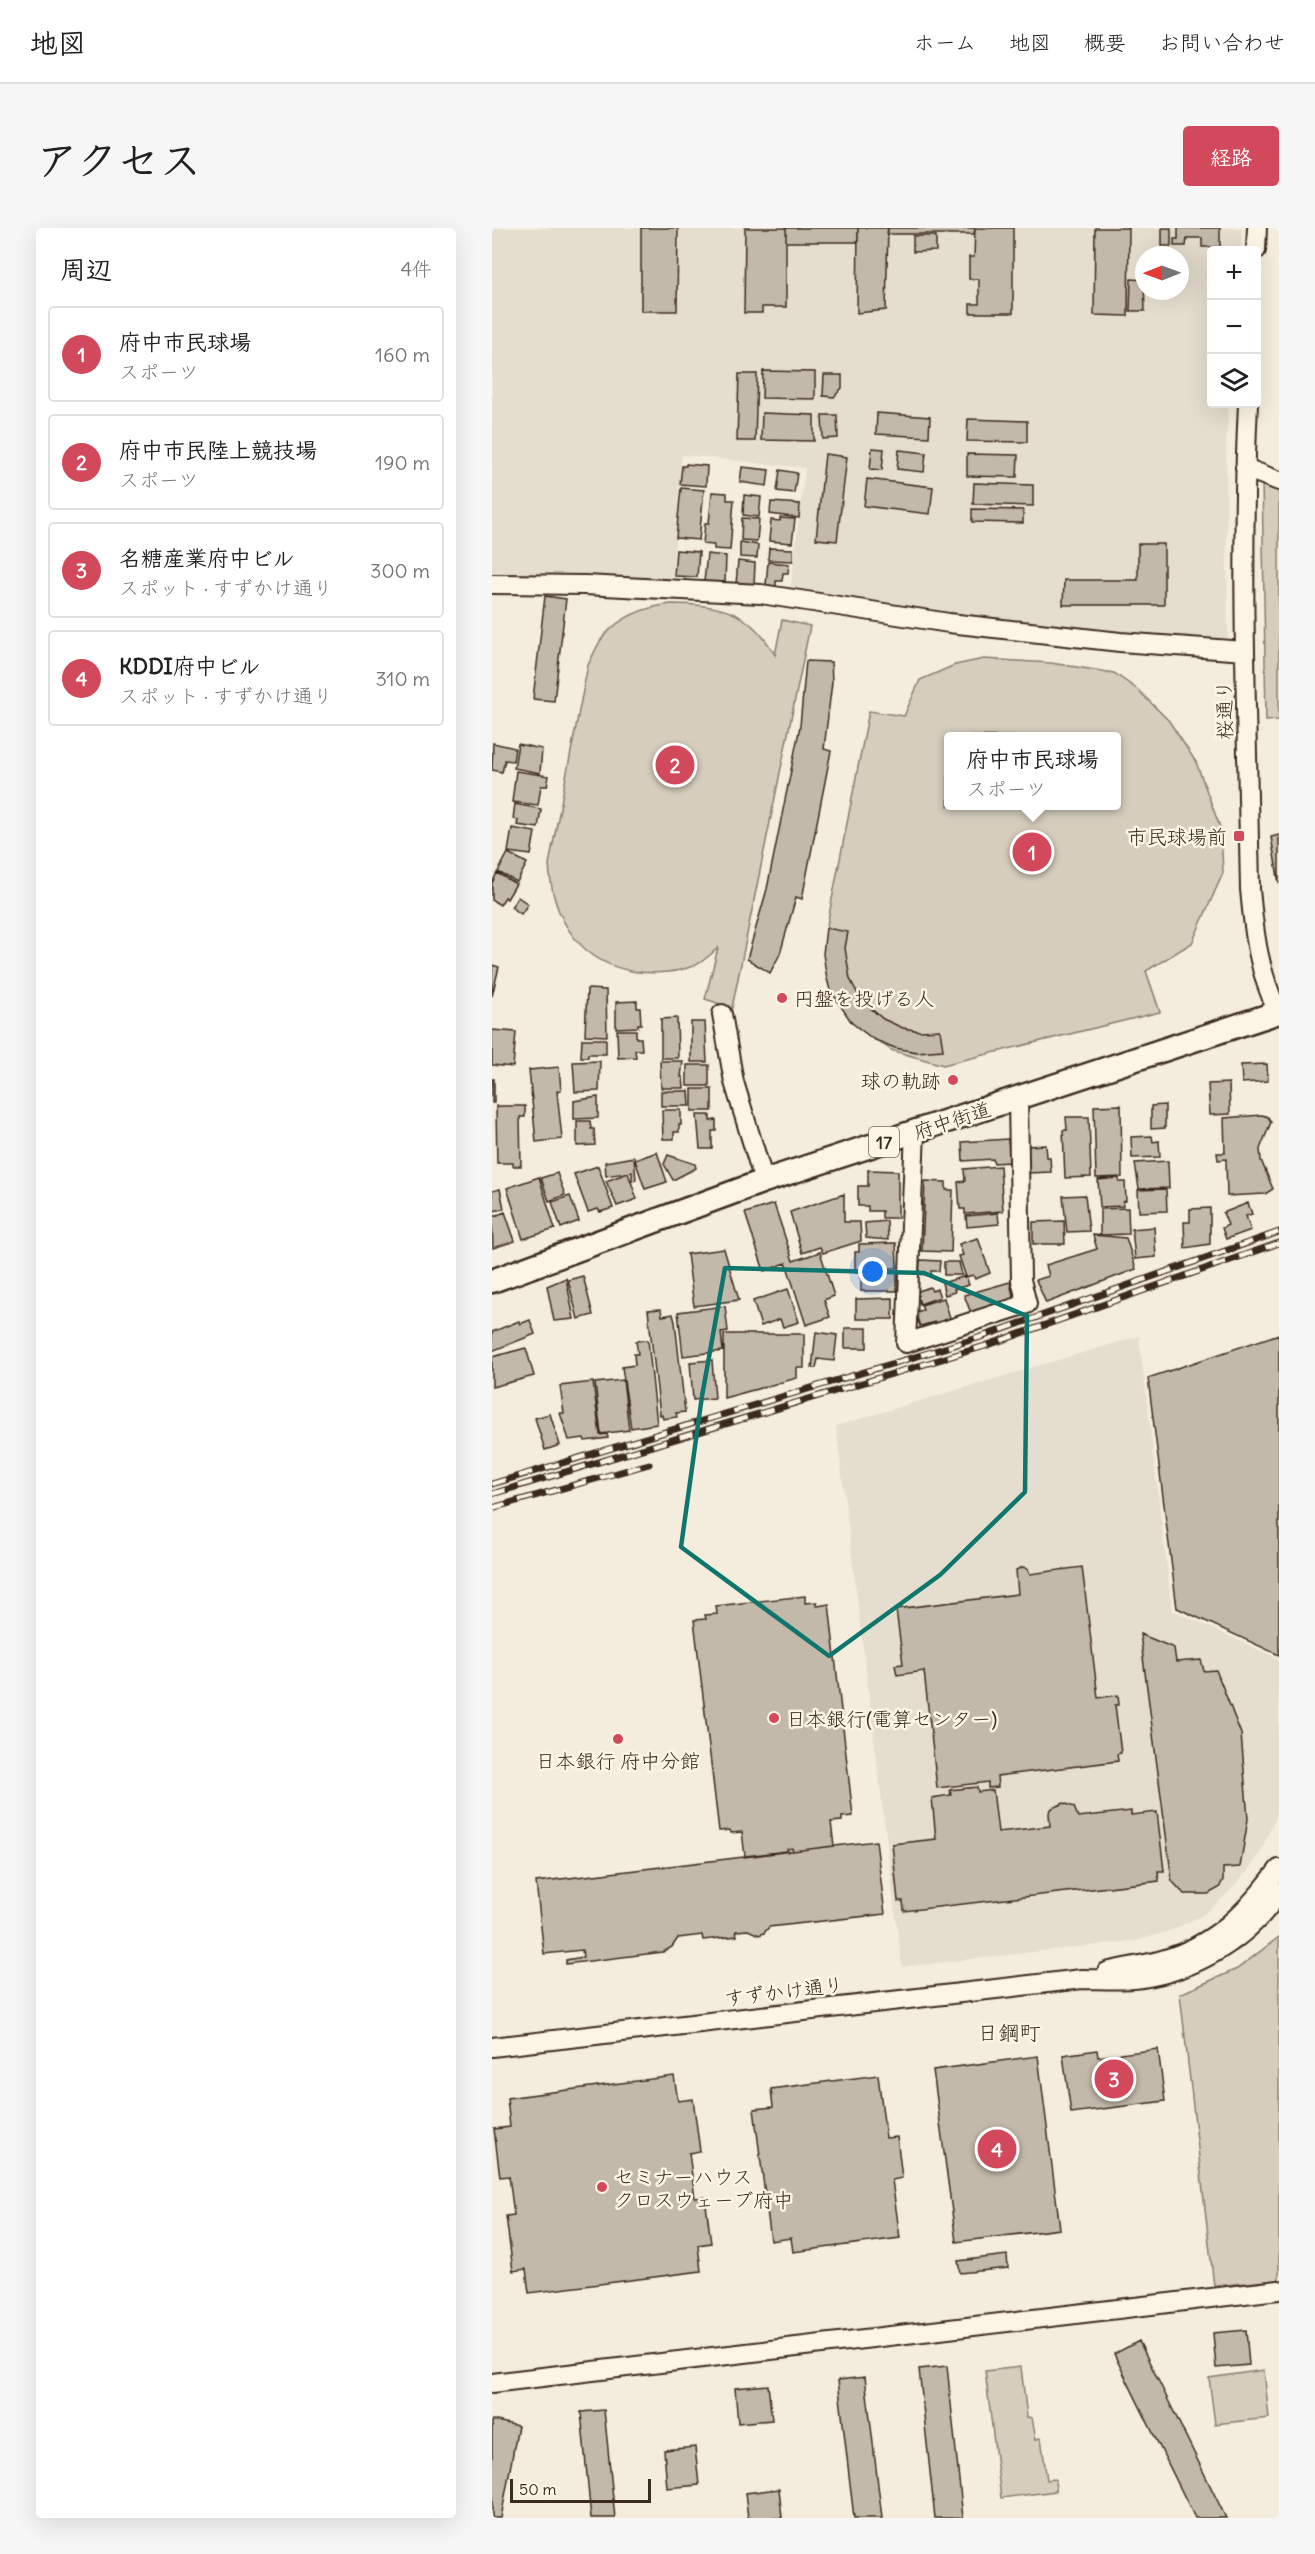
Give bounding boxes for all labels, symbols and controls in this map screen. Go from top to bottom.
text: 地図 [30,25,86,61]
text: ホーム [914,29,976,56]
text: 地図 [1009,29,1051,56]
text: 概要 [1084,29,1126,56]
text: お問い合わせ [1159,29,1285,56]
button: 経路 [1183,126,1279,186]
text: アクセス [36,134,201,186]
north arrow [1135,246,1189,300]
map controls [1207,246,1261,408]
button: + [1207,246,1261,300]
text: 周辺 [60,253,112,286]
text: 4件 [400,256,432,281]
button: − [1207,300,1261,354]
text: 府中市民球場 [119,328,251,356]
text: 1 [78,342,85,367]
text: 160 m [375,342,430,367]
button: layers [1207,354,1261,408]
text: スポーツ [119,359,199,384]
text: 府中市民陸上競技場 [119,436,317,464]
text: 2 [76,450,87,475]
text: 190 m [375,450,430,475]
text: スポーツ [119,467,199,492]
text: 名糖産業府中ビル [119,544,295,572]
text: 3 [76,558,87,583]
text: 300 m [370,558,430,583]
text: スポット · すずかけ通り [119,575,333,600]
text: KDDI府中ビル [119,652,261,680]
text: 4 [76,666,87,691]
text: 310 m [375,666,430,691]
street label: 桜通り [1211,680,1237,740]
text: スポット · すずかけ通り [119,683,333,708]
popup [944,732,1121,810]
pin: 2 [656,742,694,788]
text: 府中市民球場 [966,745,1099,773]
text: スポーツ [966,776,1046,801]
place label: 市民球場前 [1127,824,1227,849]
marker: 市民球場前 [1232,829,1246,843]
pin: 1 [1012,830,1052,874]
place label: 円盤を投げる人 [794,986,934,1011]
marker: 円盤を投げる人 [775,991,789,1005]
place label: 球の軌跡 [861,1068,941,1093]
marker: 球の軌跡 [946,1073,960,1087]
street label: 府中街道 [910,1096,994,1144]
road number: 17 [869,1127,899,1157]
your location [858,1257,887,1286]
place label: 日本銀行(電算センター) [786,1706,997,1731]
marker: 日本銀行(電算センター) [767,1711,781,1725]
marker: 日本銀行 府中分館 [611,1732,625,1746]
place label: 日本銀行 府中分館 [536,1748,700,1773]
street label: すずかけ通り [723,1971,845,2011]
district label: 日鋼町 [978,2019,1041,2046]
pin: 3 [1094,2056,1134,2102]
pin: 4 [978,2126,1016,2172]
place label: セミナーハウス クロスウェーブ府中 [614,2164,793,2212]
marker: セミナーハウス クロスウェーブ府中 [595,2180,609,2194]
scale bar [510,2476,651,2504]
text: 50 m [519,2479,557,2499]

